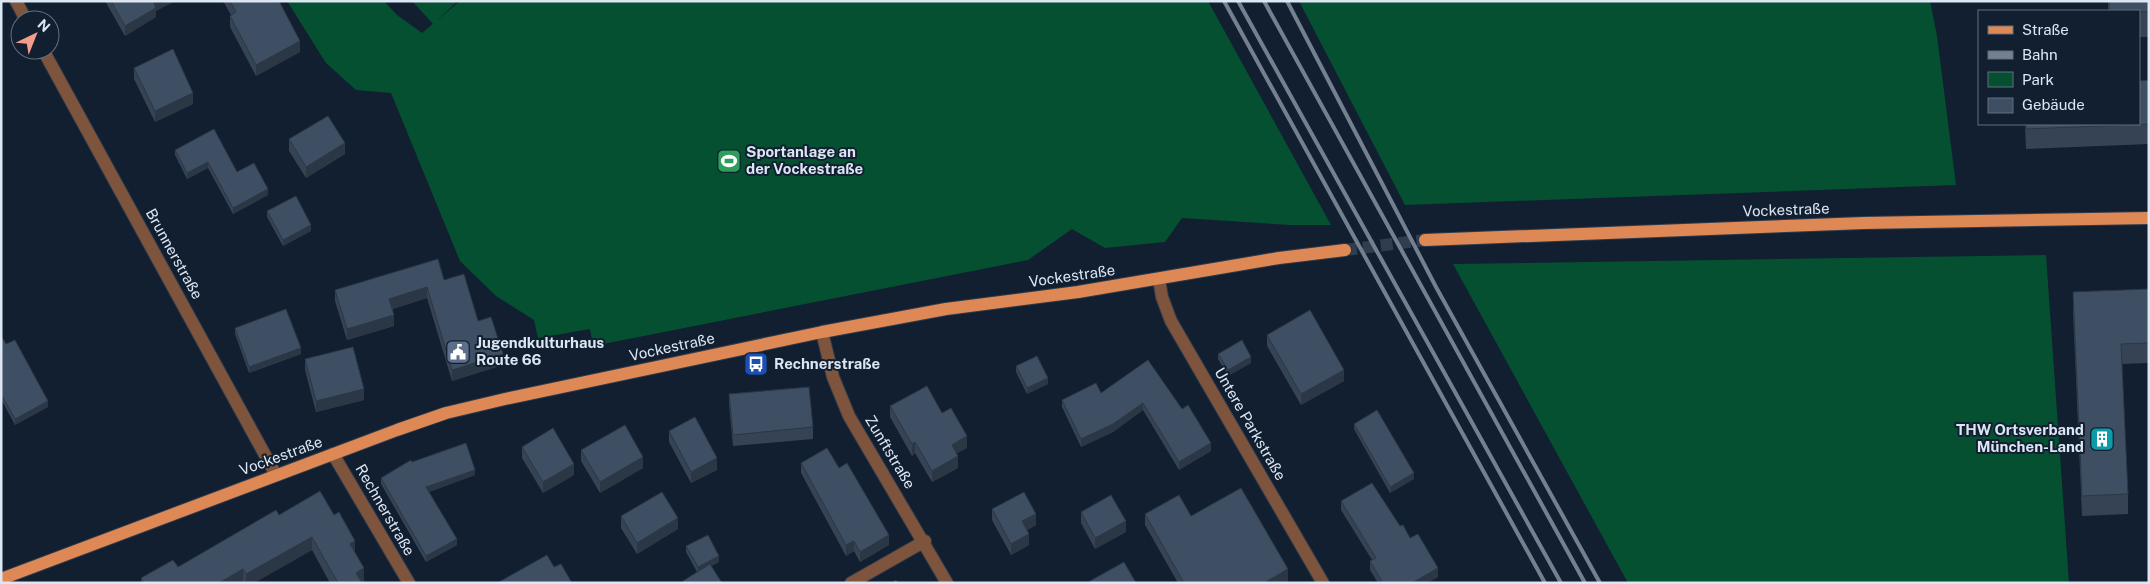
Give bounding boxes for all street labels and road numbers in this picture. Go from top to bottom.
street label: Vockestraße [1742,199,1830,220]
street label: Brunnerstraße [143,206,206,302]
street label: Vockestraße [1028,261,1116,290]
street label: Vockestraße [628,329,716,364]
street label: Untere Parkstraße [1211,364,1290,483]
street label: Zunftstraße [862,412,919,491]
street label: Vockestraße [237,433,325,478]
street label: Rechnerstraße [352,461,418,558]

